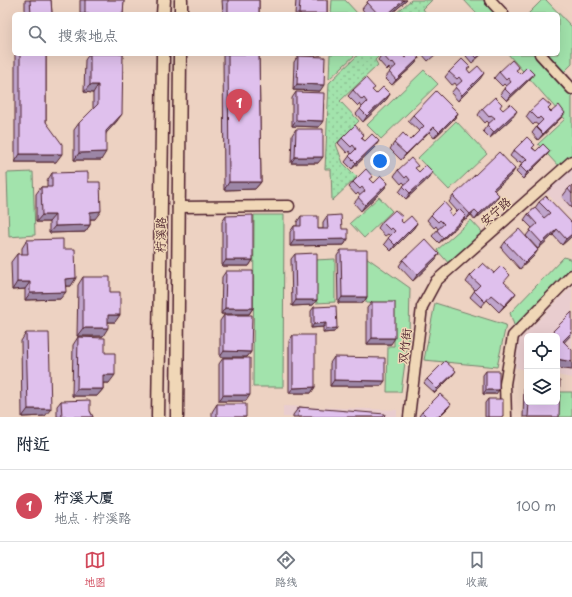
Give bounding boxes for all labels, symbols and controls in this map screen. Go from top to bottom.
search box [12,12,560,56]
icon: search [26,23,48,45]
text: 搜索地点 [58,23,118,46]
pin: 1 [226,89,252,122]
your location [370,151,390,171]
street label: 安宁路 [476,192,514,230]
street label: 柠溪路 [151,217,169,253]
street label: 双竹街 [393,327,415,365]
map controls [524,333,560,405]
button: locate [524,333,560,369]
button: layers [524,369,560,405]
text: 附近 [16,430,50,456]
text: 柠溪大厦 [54,485,114,508]
text: 1 [26,496,32,515]
text: 100 m [516,496,556,515]
text: 地点 · 柠溪路 [54,508,131,527]
tab: 地图 [84,549,106,590]
tab: 路线 [275,549,297,590]
tab: 收藏 [466,549,488,590]

